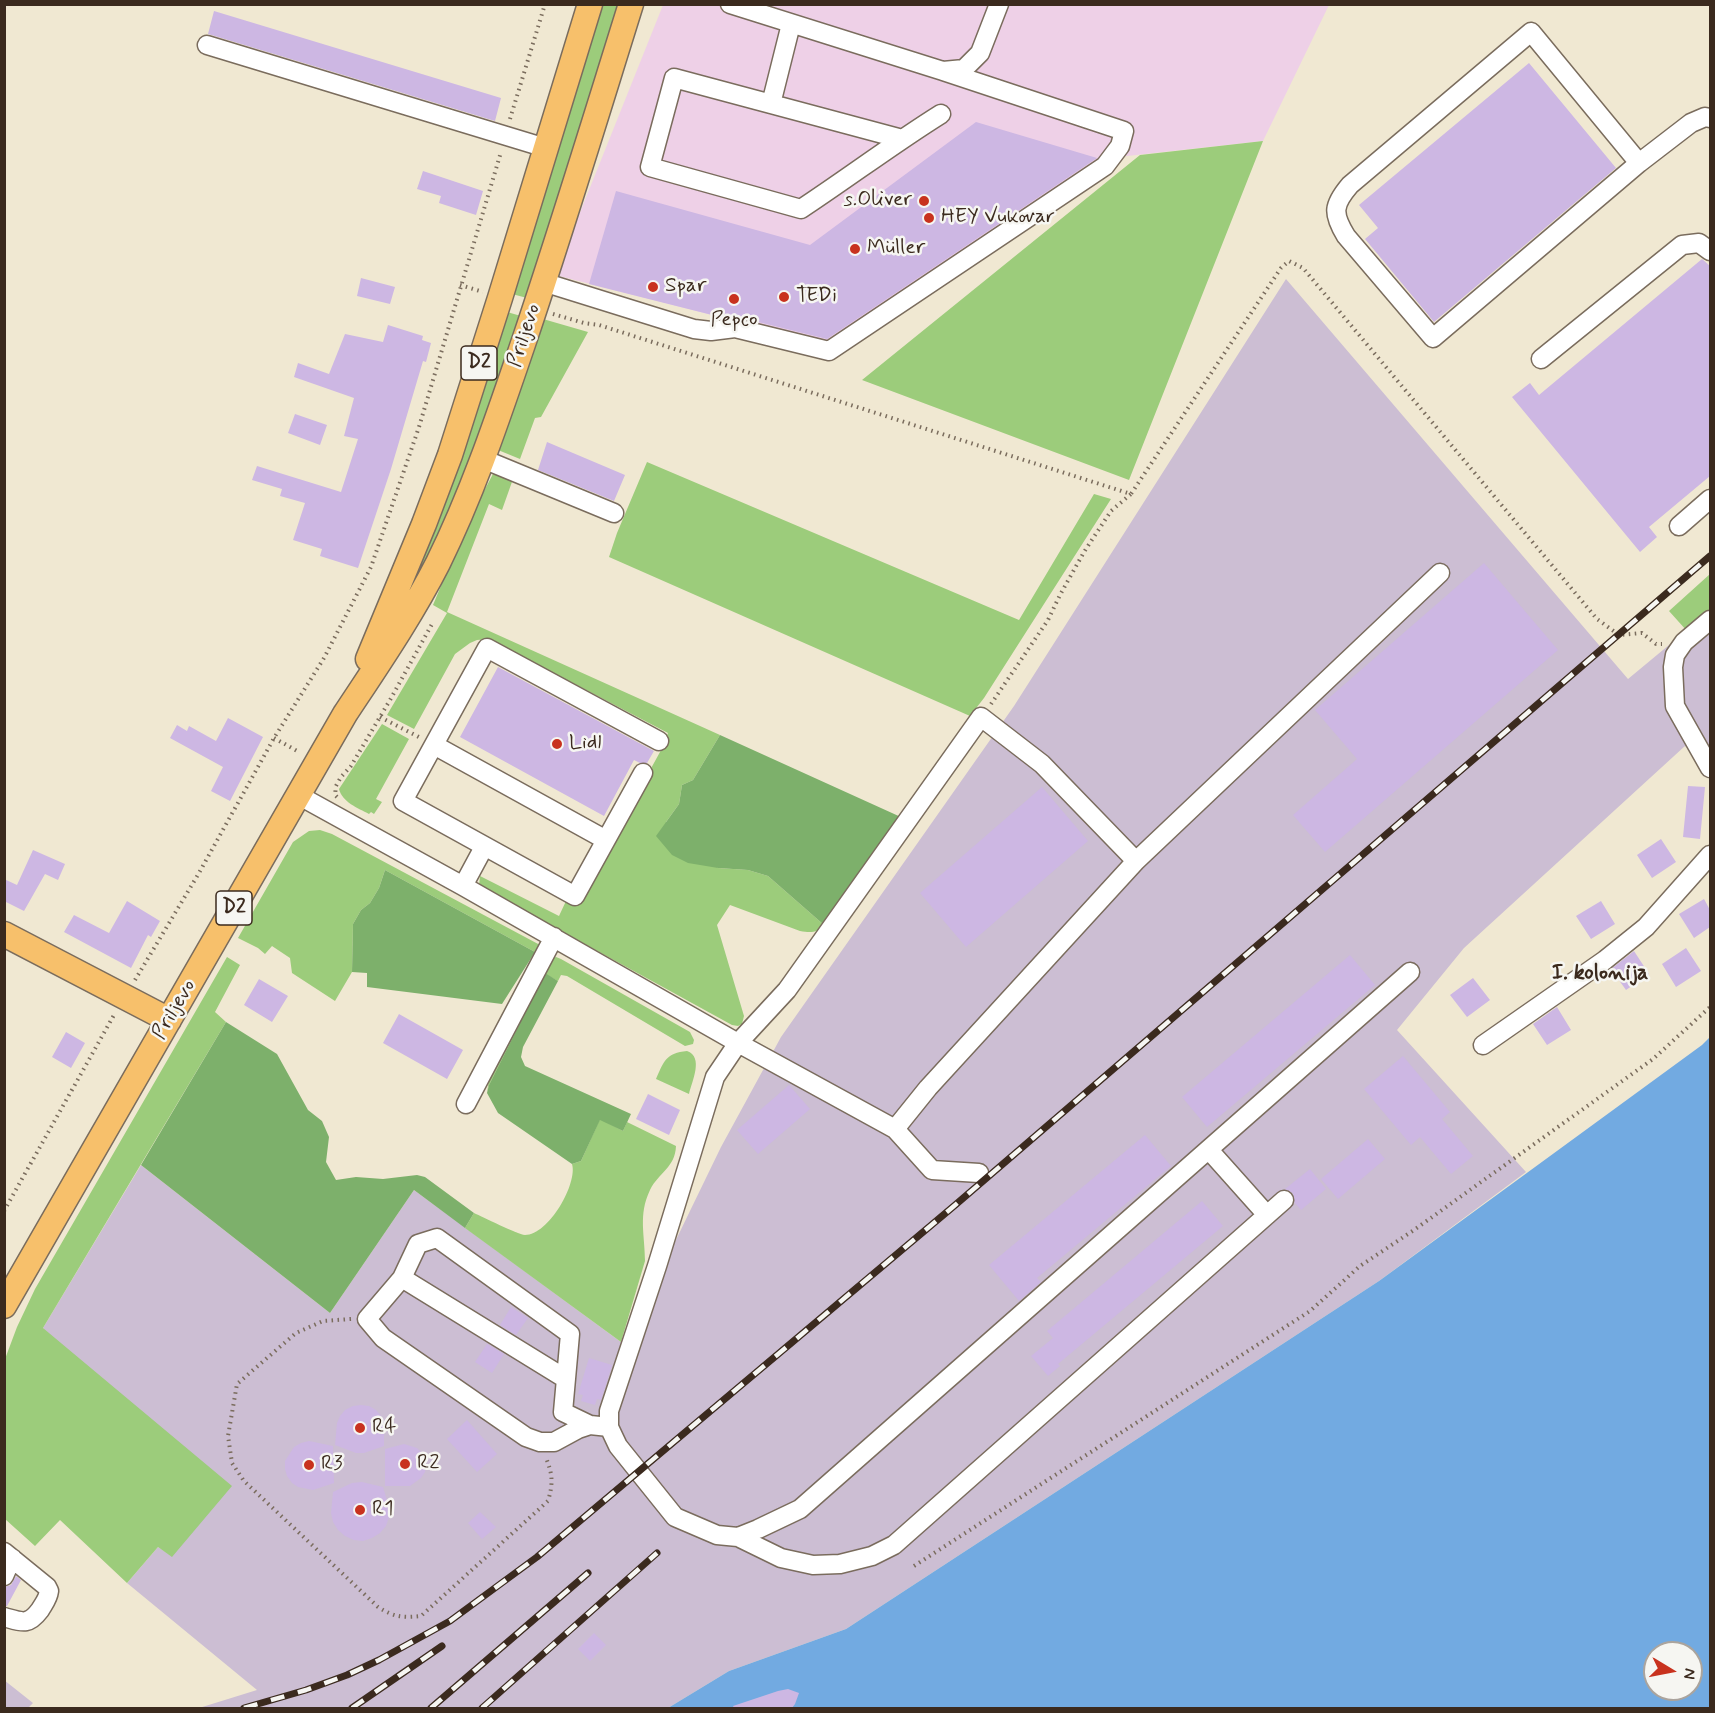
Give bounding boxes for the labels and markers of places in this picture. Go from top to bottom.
place label: s.Oliver [844,188,912,214]
marker: s.Oliver [917,194,931,208]
place label: HEY Vukovar [941,205,1055,231]
marker: HEY Vukovar [922,211,936,225]
place label: Müller [867,236,925,262]
marker: Müller [848,242,862,256]
place label: Spar [665,274,706,300]
marker: Spar [646,280,660,294]
place label: TEDi [796,284,837,310]
marker: TEDi [777,290,791,304]
marker: Pepco [727,292,741,306]
place label: Pepco [710,308,758,334]
place label: Lidl [569,731,601,757]
marker: Lidl [550,737,564,751]
place label: R4 [372,1415,396,1441]
marker: R4 [353,1421,367,1435]
place label: R2 [417,1451,440,1477]
place label: R3 [321,1452,343,1478]
marker: R2 [398,1457,412,1471]
marker: R3 [302,1458,316,1472]
place label: R1 [372,1497,394,1523]
marker: R1 [353,1503,367,1517]

